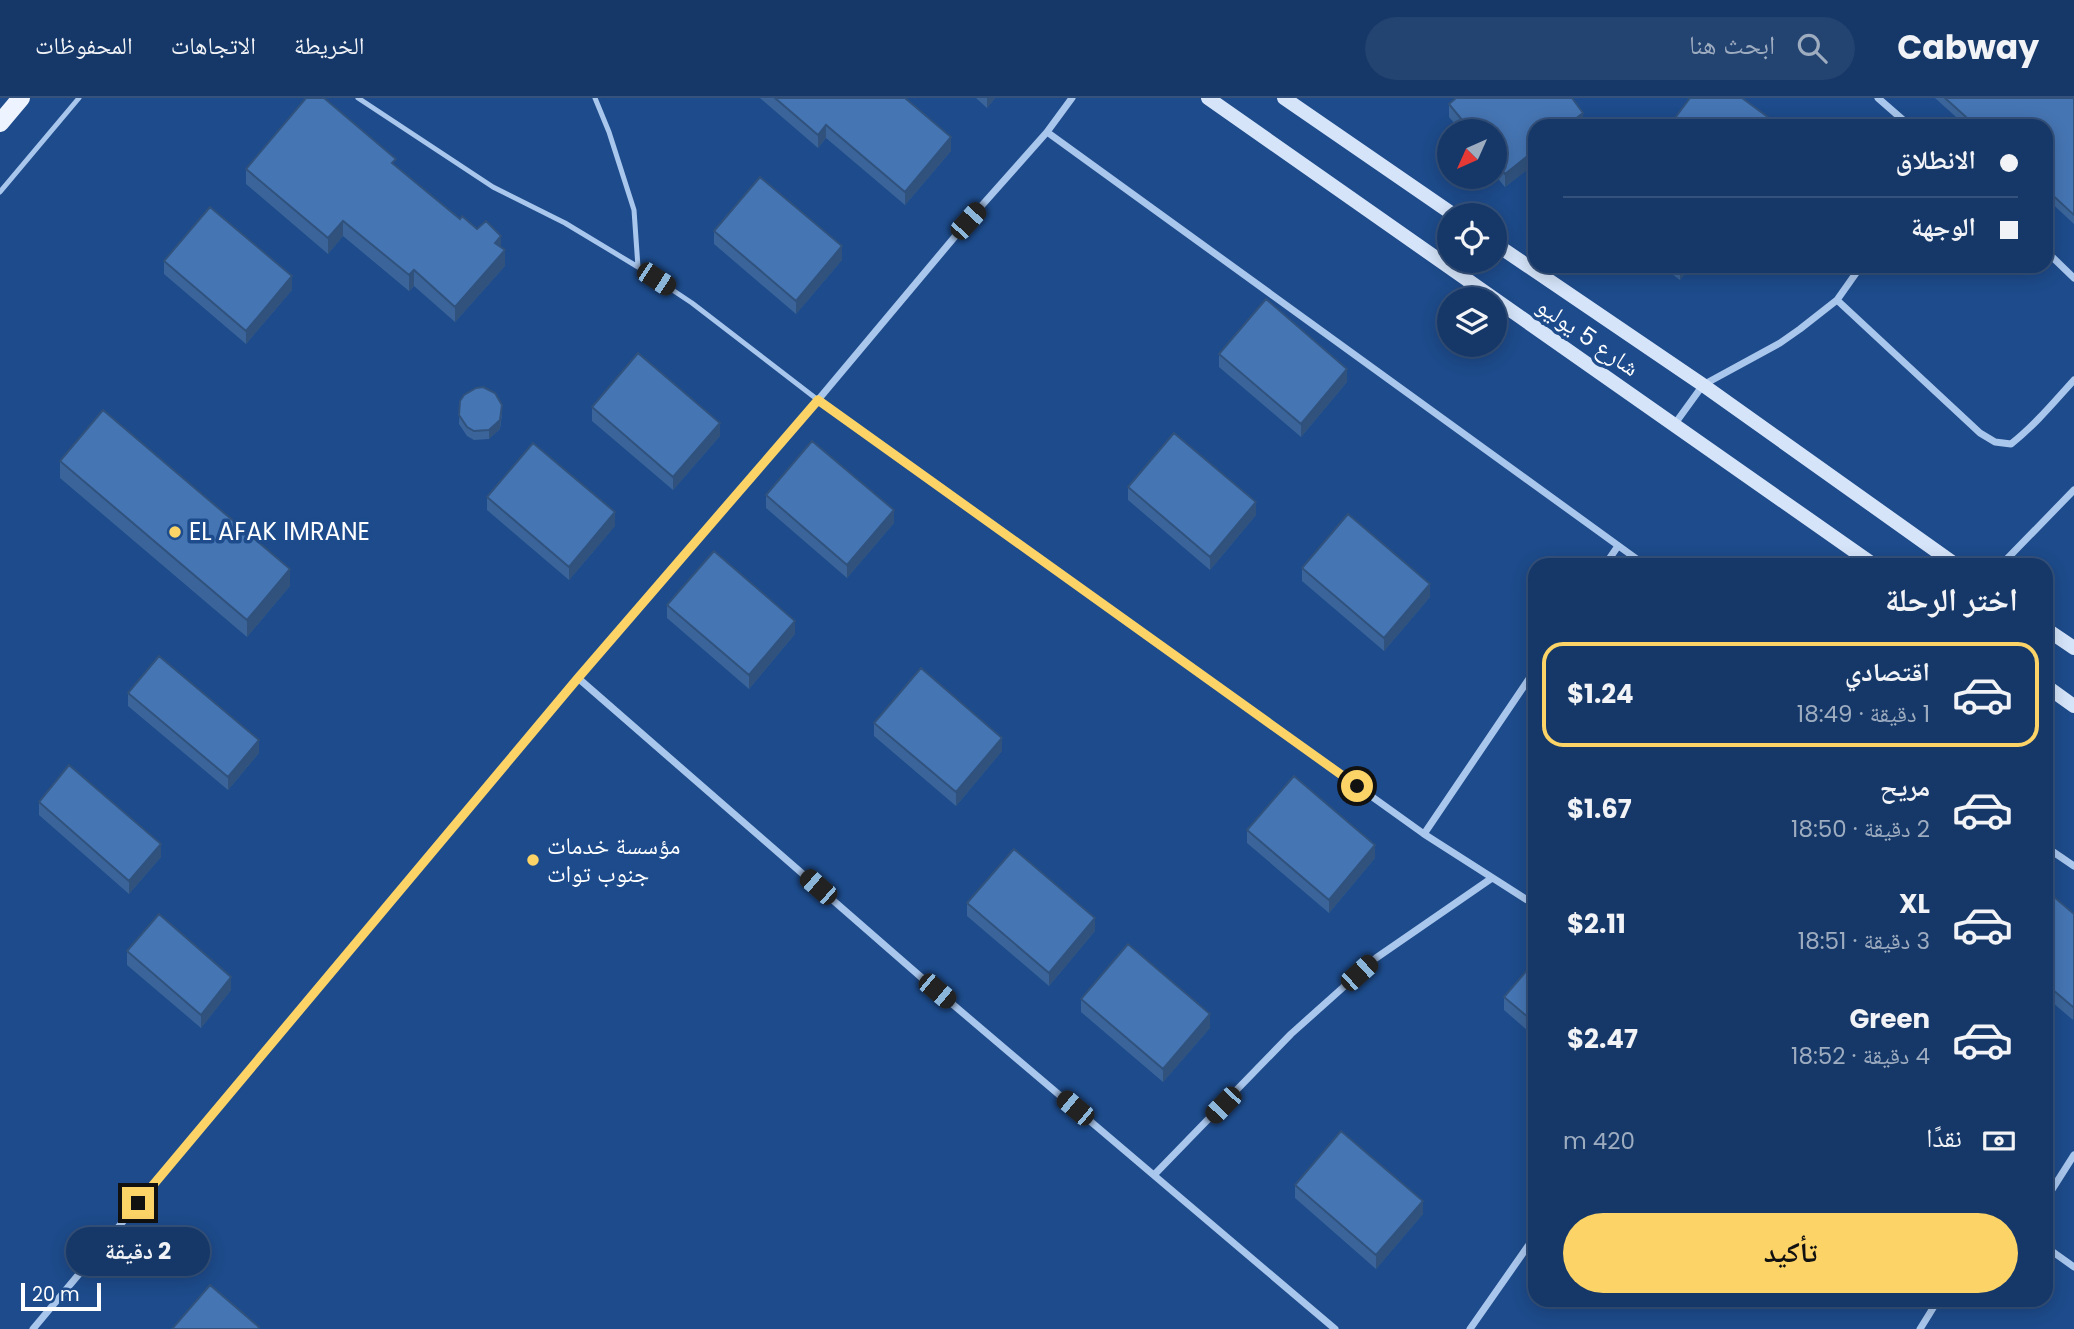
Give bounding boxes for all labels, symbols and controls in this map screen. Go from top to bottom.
search box [1365,17,1855,80]
text: Cabway [1897,24,2039,71]
text: ابحث هنا [1689,27,1775,63]
text: المحفوظات [35,29,133,62]
text: الاتجاهات [171,29,256,62]
text: الخريطة [294,29,365,62]
icon: search [1793,29,1831,67]
north arrow [1437,119,1507,189]
map controls [1437,119,1507,357]
text: الانطلاق [1896,142,1976,178]
car [947,198,990,244]
button: locate [1437,203,1507,273]
text: الوجهة [1911,209,1976,245]
car [633,259,680,299]
button: layers [1437,287,1507,357]
street label: شارع 5 يوليو [1531,289,1646,384]
place label: EL AFAK IMRANE [189,515,370,548]
marker: EL AFAK IMRANE [167,524,183,540]
text: اختر الرحلة [1885,577,2018,622]
text: اقتصادي [1845,654,1930,690]
icon: car [1951,663,2014,726]
text: $1.24 [1567,676,1634,712]
text: 1 دقيقة · 18:49 [1797,698,1930,730]
text: مريح [1880,769,1930,805]
route start [1341,770,1373,802]
icon: car [1951,778,2014,841]
text: $1.67 [1567,791,1632,827]
text: 2 دقيقة · 18:50 [1791,813,1930,845]
place label: مؤسسة خدمات جنوب توات [547,829,680,890]
marker: مؤسسة خدمات جنوب توات [525,852,541,868]
car [796,865,841,909]
text: XL [1899,886,1930,922]
icon: car [1951,893,2014,956]
text: $2.11 [1567,906,1626,942]
text: 3 دقيقة · 18:51 [1798,925,1930,957]
car [1337,951,1382,995]
car [915,969,960,1013]
text: Green [1850,1001,1930,1037]
icon: car [1951,1008,2014,1071]
text: $2.47 [1567,1021,1638,1057]
text: 4 دقيقة · 18:52 [1791,1040,1930,1072]
car [1201,1083,1246,1127]
car [1053,1086,1098,1130]
text: نقدًا [1926,1120,1962,1156]
icon: cash [1980,1122,2018,1160]
text: 420 m [1563,1125,1635,1157]
route end [122,1187,154,1219]
button: تأكيد [1563,1213,2018,1293]
callout: 2 دقيقة [66,1228,210,1276]
text: 2 دقيقة [105,1235,171,1267]
scale bar [21,1280,102,1312]
text: 20 m [32,1281,80,1308]

